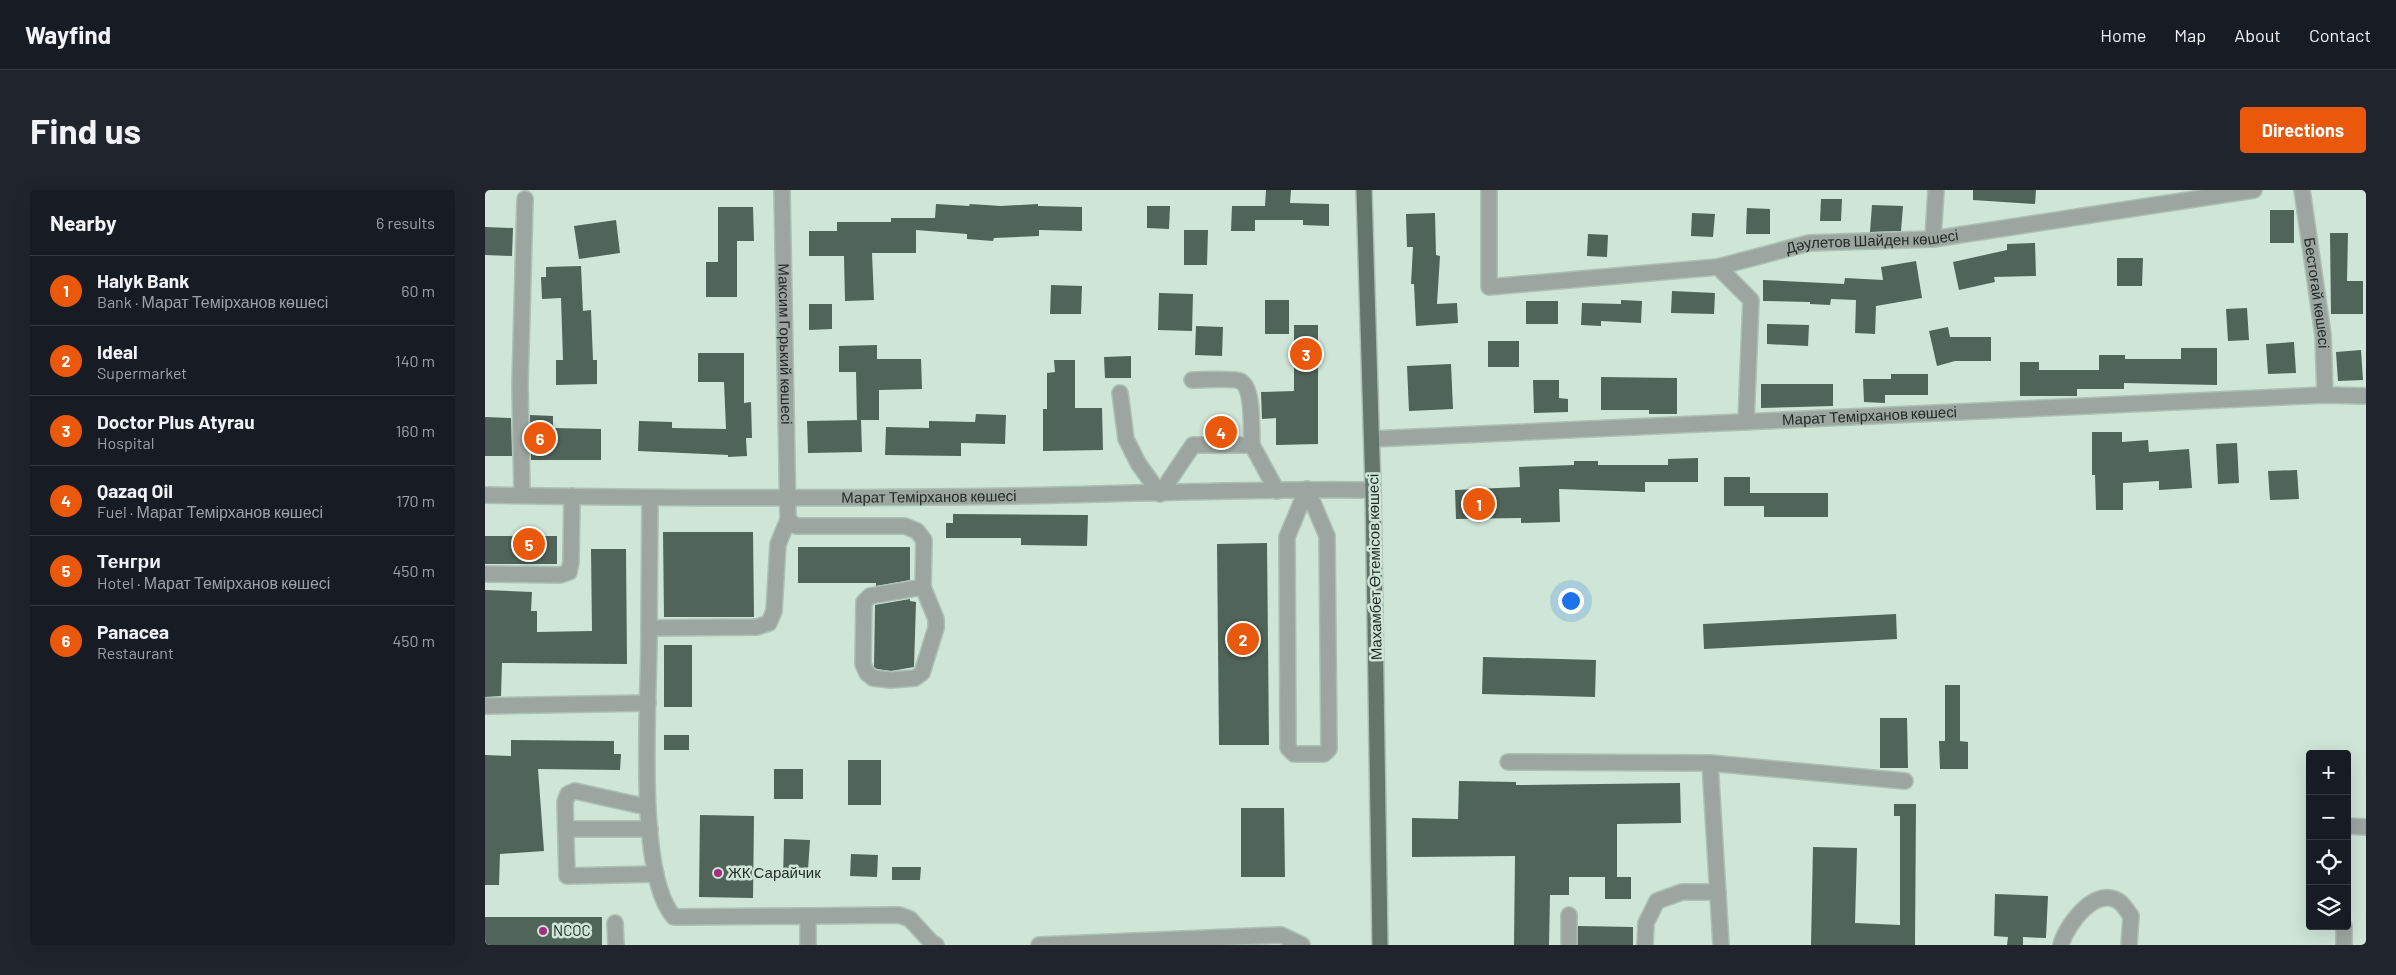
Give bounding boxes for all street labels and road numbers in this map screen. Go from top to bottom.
street label: Дәулетов Шайден көшесі [1784,225,1960,257]
street label: Бестоғай көшесі [2301,236,2333,349]
street label: Максим Горький көшесі [775,263,796,425]
street label: Марат Темірханов көшесі [1781,402,1957,428]
street label: Махамбет Өтемісов көшесі [1363,474,1385,660]
street label: Марат Темірханов көшесі [841,486,1017,506]

